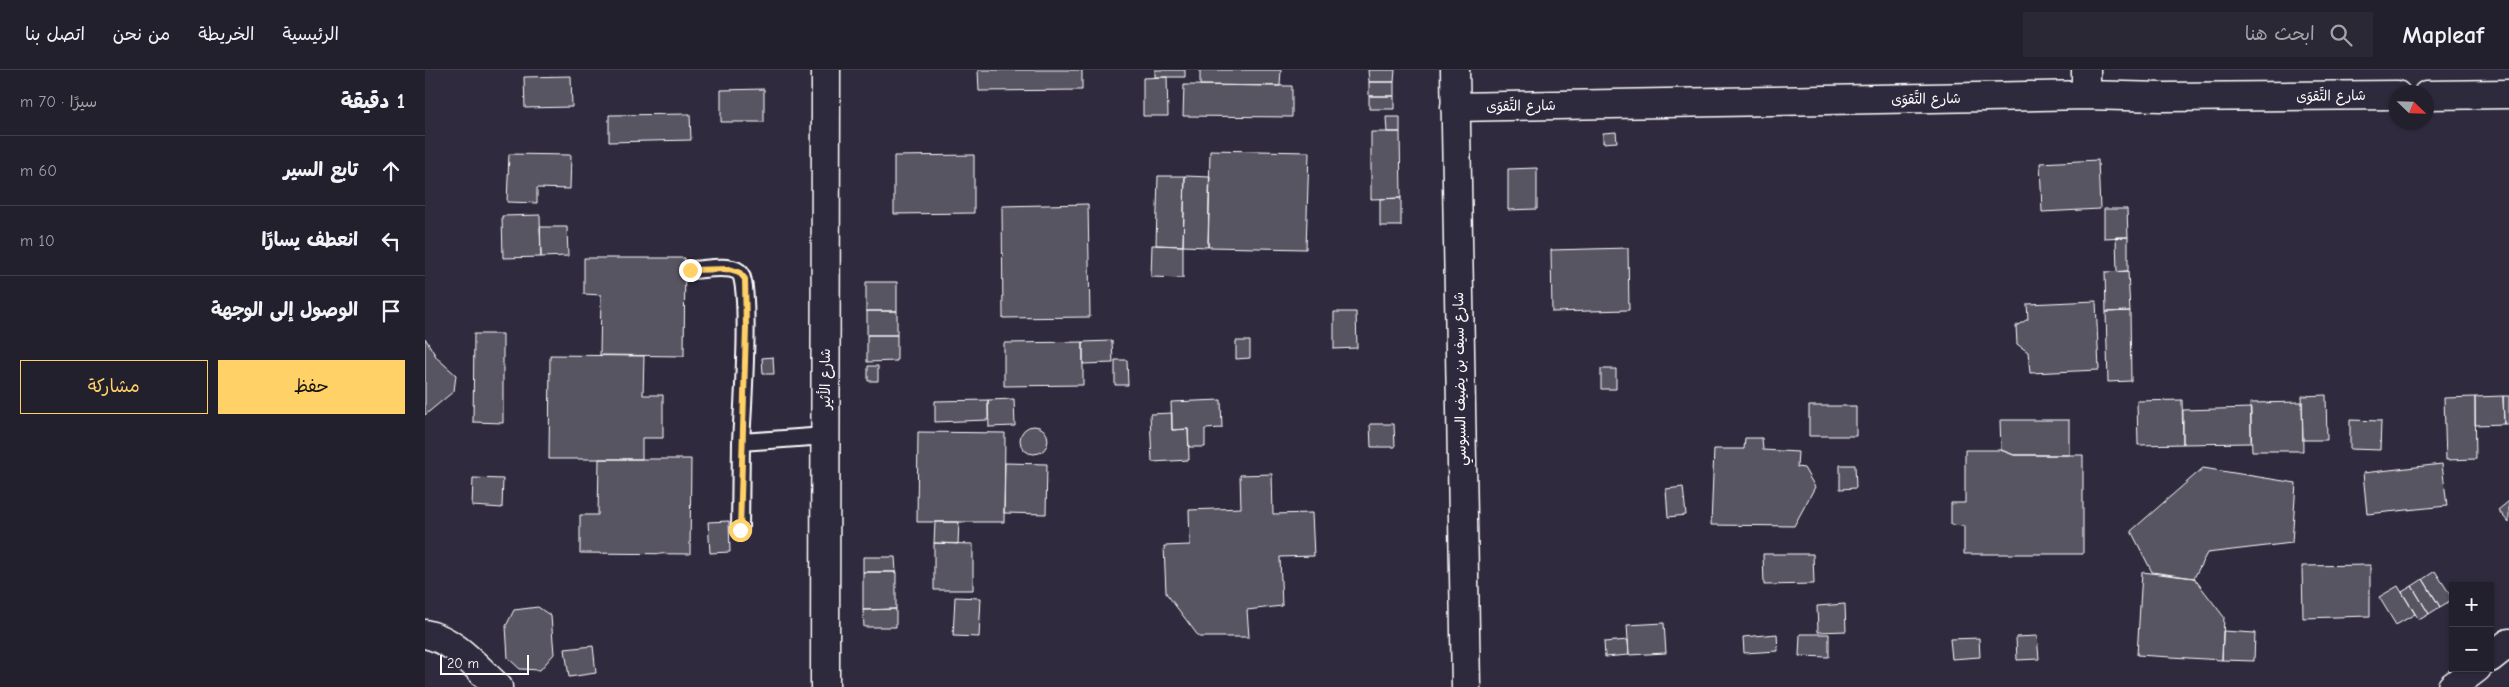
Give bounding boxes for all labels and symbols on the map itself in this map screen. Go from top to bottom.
north arrow [2389,85,2434,130]
street label: شارع التَّقوَى [2296,86,2366,106]
street label: شارع التَّقوَى [1891,89,1961,109]
street label: شارع التَّقوَى [1486,96,1556,116]
route end [679,259,702,282]
street label: شارع سيف بن يضيف السبوسي [1450,292,1474,466]
street label: شارع الأثير [816,349,835,410]
route start [729,519,752,542]
scale bar [440,652,529,675]

